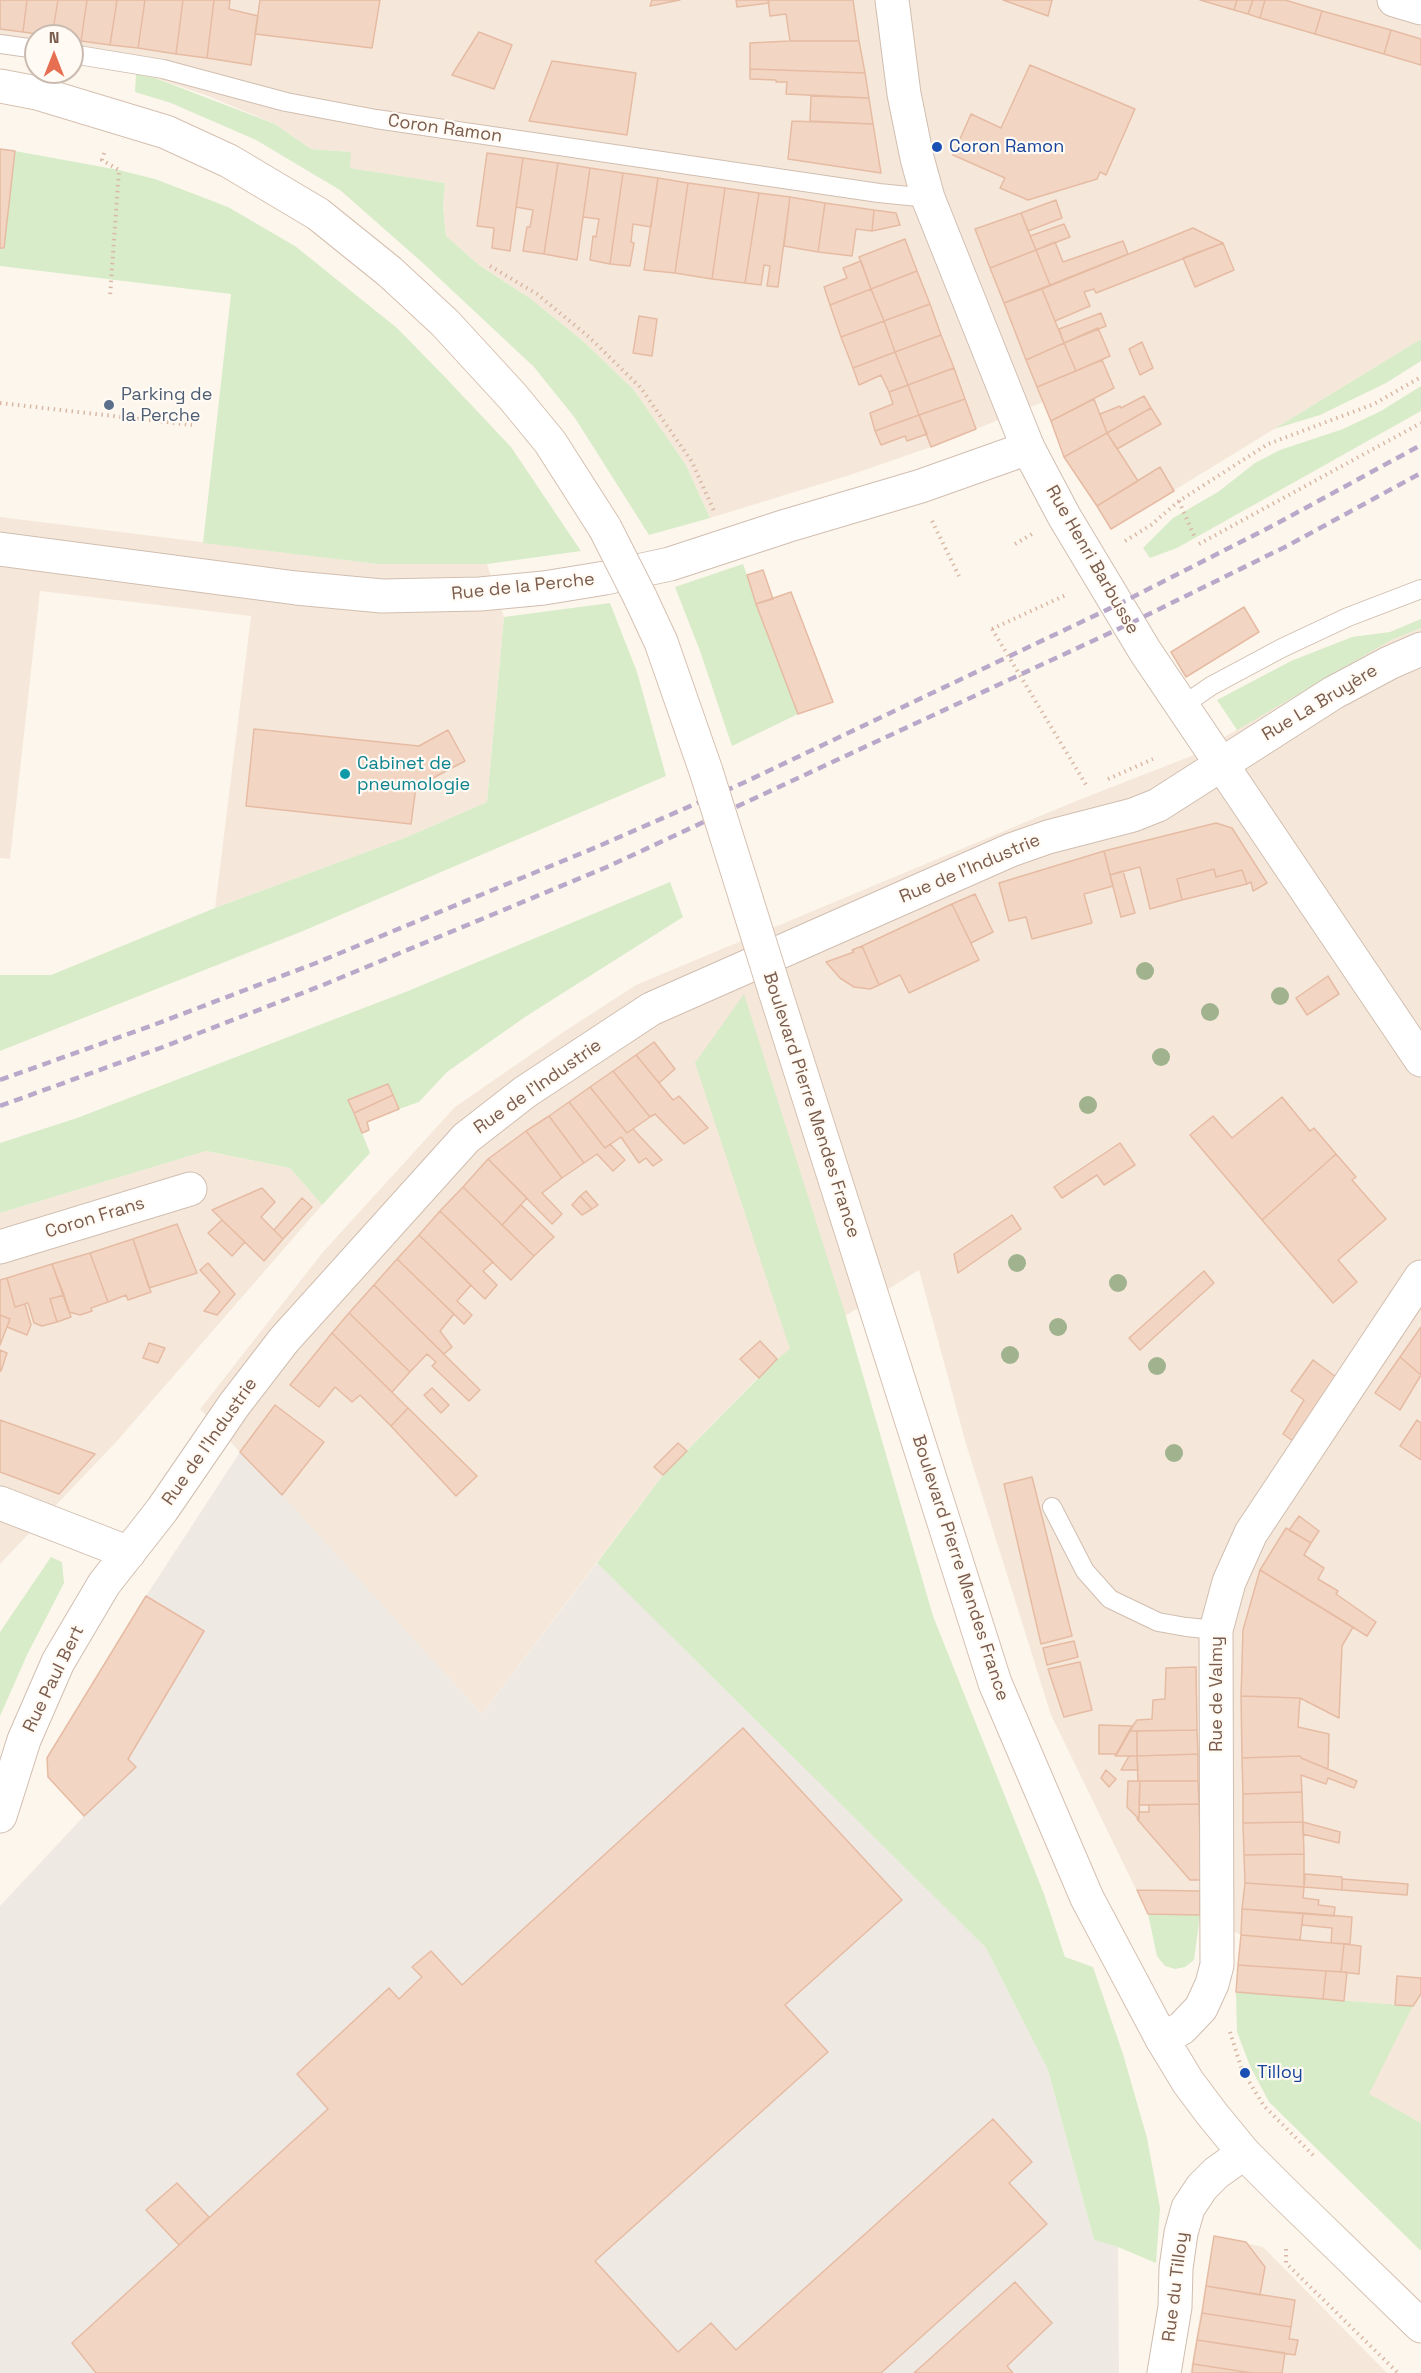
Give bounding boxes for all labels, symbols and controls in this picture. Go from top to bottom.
north arrow [24,24,84,84]
text: N [49,27,59,48]
street label: Coron Ramon [386,110,504,148]
place label: Coron Ramon [949,136,1064,158]
marker: Coron Ramon [930,140,944,154]
place label: Parking de la Perche [121,384,212,426]
marker: Parking de la Perche [102,398,116,412]
street label: Rue Henri Barbusse [1041,482,1143,638]
street label: Rue de la Perche [450,569,596,605]
street label: Rue La Bruyère [1258,660,1382,746]
place label: Cabinet de pneumologie [357,753,470,795]
marker: Cabinet de pneumologie [338,767,352,781]
street label: Rue de l'Industrie [896,830,1044,908]
street label: Boulevard Pierre Mendes France [758,969,864,1241]
street label: Rue de l'Industrie [470,1035,606,1139]
street label: Coron Frans [43,1193,147,1243]
street label: Rue de l'Industrie [158,1374,262,1510]
street label: Boulevard Pierre Mendes France [907,1432,1013,1704]
street label: Rue Paul Bert [19,1622,89,1736]
street label: Rue de Valmy [1206,1636,1228,1752]
place label: Tilloy [1257,2062,1303,2084]
marker: Tilloy [1238,2066,1252,2080]
street label: Rue du Tilloy [1159,2231,1193,2343]

